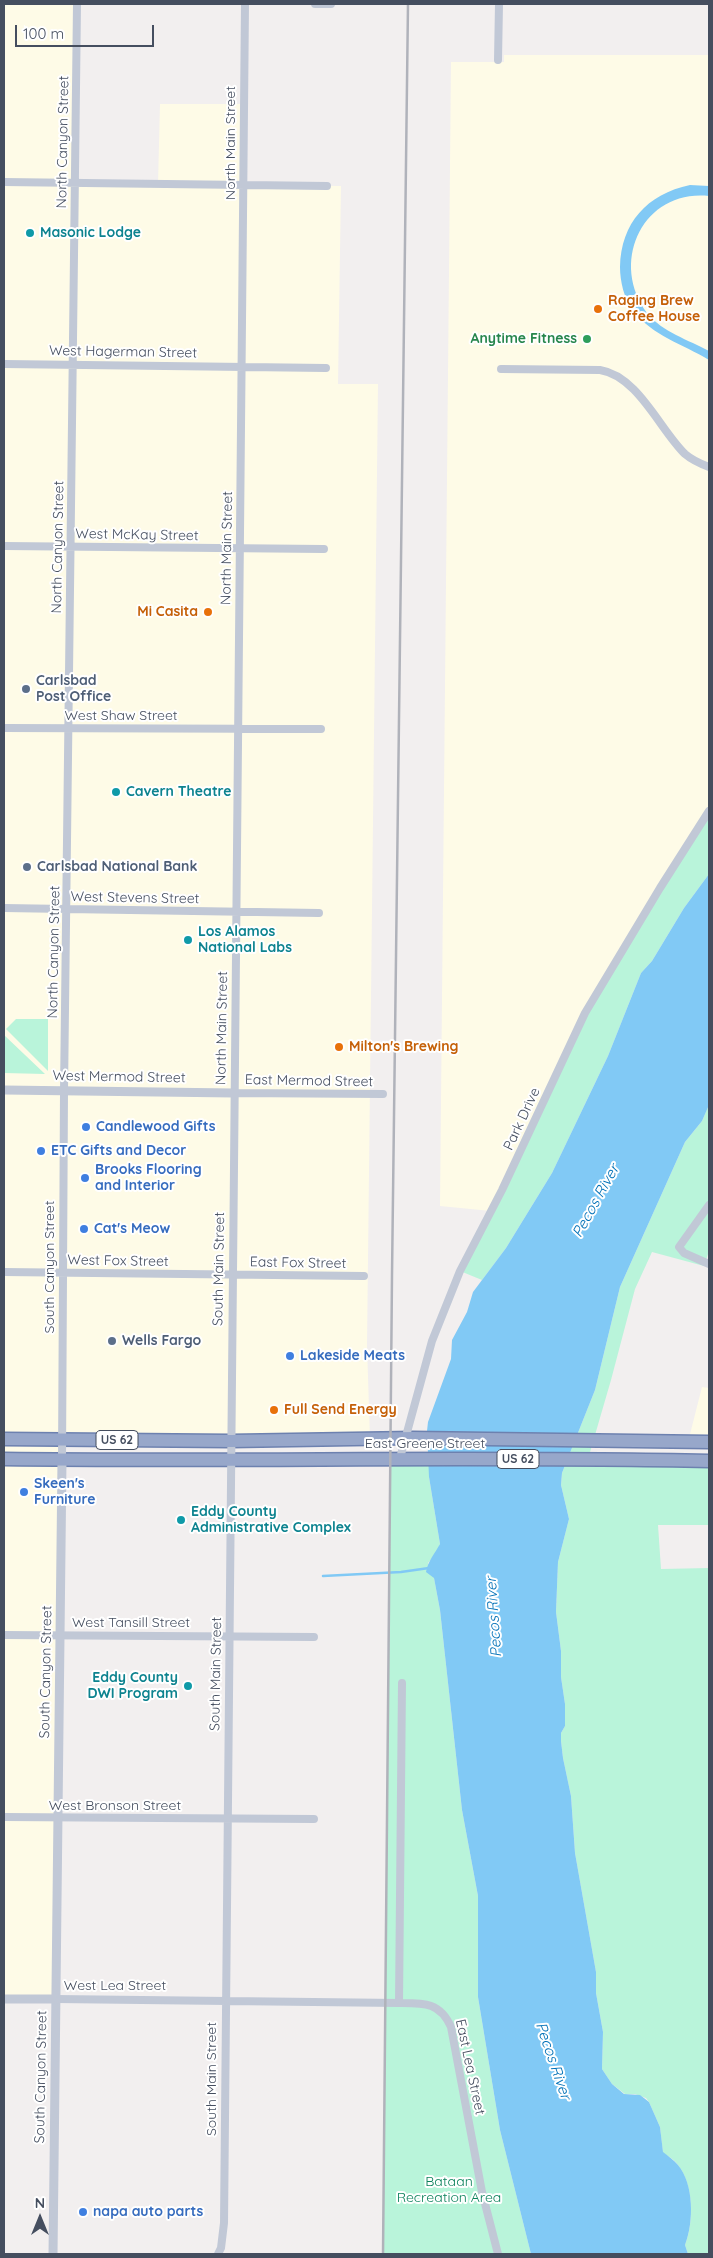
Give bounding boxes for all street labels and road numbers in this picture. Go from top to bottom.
street label: North Canyon Street [53,76,73,208]
street label: North Main Street [223,86,239,200]
street label: West Hagerman Street [49,342,197,362]
street label: North Canyon Street [48,481,68,613]
street label: North Main Street [218,491,236,605]
street label: West McKay Street [75,526,199,544]
street label: West Shaw Street [64,708,178,724]
street label: North Canyon Street [44,886,64,1018]
street label: West Stevens Street [70,888,200,908]
street label: North Main Street [213,971,231,1085]
street label: West Mermod Street [52,1067,186,1087]
street label: East Mermod Street [245,1071,373,1091]
street label: Park Drive [500,1085,544,1153]
street label: South Canyon Street [42,1201,58,1333]
street label: South Main Street [210,1212,228,1326]
street label: West Fox Street [67,1252,169,1270]
street label: East Fox Street [250,1254,346,1272]
road number: US 62 [96,1430,138,1450]
street label: East Greene Street [365,1436,485,1452]
road number: US 62 [497,1450,539,1468]
street label: South Canyon Street [36,1605,56,1739]
street label: West Tansill Street [72,1615,190,1631]
street label: South Main Street [207,1617,225,1731]
street label: West Bronson Street [49,1798,181,1814]
street label: West Lea Street [64,1978,166,1994]
street label: South Canyon Street [31,2010,51,2144]
street label: East Lea Street [452,2018,488,2116]
street label: South Main Street [204,2022,220,2136]

